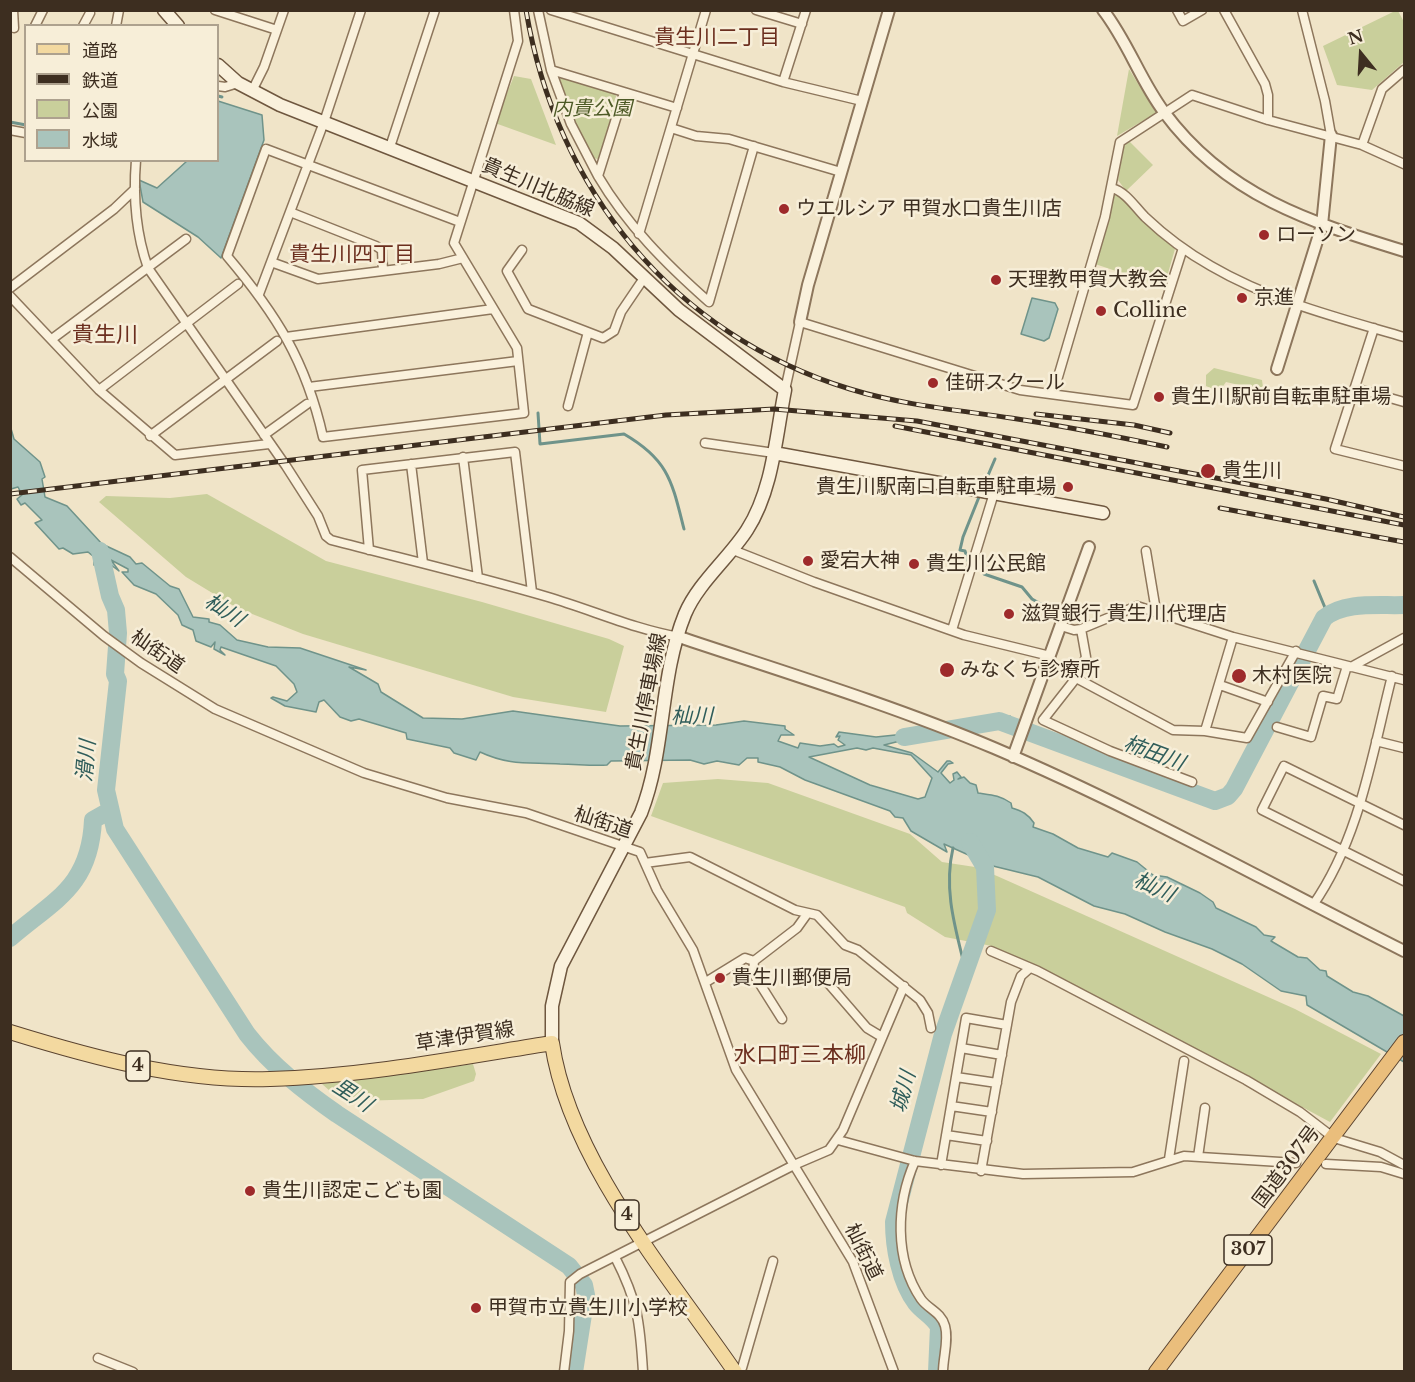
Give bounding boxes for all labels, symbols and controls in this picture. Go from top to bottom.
legend [24,24,219,162]
north arrow [1331,24,1391,84]
district label: 貴生川二丁目 [654,25,780,51]
text: N [1345,25,1366,49]
text: 道路 [82,40,118,62]
text: 鉄道 [82,70,118,92]
park label: 内貴公園 [552,97,632,121]
text: 公園 [82,100,118,122]
text: 水域 [82,130,118,152]
street label: 貴生川北脇線 [478,154,598,222]
place label: ウエルシア 甲賀水口貴生川店 [796,197,1062,221]
marker: ウエルシア 甲賀水口貴生川店 [777,202,791,216]
place label: ローソン [1276,223,1356,247]
marker: ローソン [1257,228,1271,242]
district label: 貴生川四丁目 [289,242,415,268]
place label: 天理教甲賀大教会 [1008,268,1168,292]
marker: 天理教甲賀大教会 [989,273,1003,287]
place label: 京進 [1254,286,1294,310]
marker: 京進 [1235,291,1249,305]
place label: Colline [1113,299,1187,323]
marker: Colline [1094,304,1108,318]
district label: 貴生川 [72,323,138,349]
place label: 佳研スクール [945,371,1065,395]
marker: 佳研スクール [926,376,940,390]
place label: 貴生川駅前自転車駐車場 [1171,385,1391,409]
marker: 貴生川駅前自転車駐車場 [1152,390,1166,404]
place label: 貴生川 [1222,459,1282,483]
marker: 貴生川 [1199,462,1217,480]
place label: 貴生川駅南口自転車駐車場 [816,475,1056,499]
marker: 貴生川駅南口自転車駐車場 [1061,480,1075,494]
place label: 愛宕大神 [820,549,900,573]
place label: 貴生川公民館 [926,552,1046,576]
marker: 愛宕大神 [801,554,815,568]
marker: 貴生川公民館 [907,557,921,571]
water label: 杣川 [200,589,248,633]
place label: 滋賀銀行 貴生川代理店 [1021,602,1227,626]
marker: 滋賀銀行 貴生川代理店 [1002,607,1016,621]
street label: 杣街道 [126,625,188,679]
street label: 貴生川停車場線 [622,631,672,773]
place label: みなくち診療所 [960,658,1100,682]
marker: みなくち診療所 [938,661,956,679]
place label: 木村医院 [1252,664,1332,688]
marker: 木村医院 [1230,667,1248,685]
water label: 杣川 [671,704,713,730]
water label: 柿田川 [1120,731,1188,777]
water label: 滑川 [73,739,101,783]
street label: 杣街道 [571,802,635,844]
water label: 杣川 [1130,868,1178,908]
place label: 貴生川郵便局 [732,966,852,990]
marker: 貴生川郵便局 [713,971,727,985]
street label: 草津伊賀線 [414,1017,516,1057]
district label: 水口町三本柳 [734,1043,866,1069]
road number: 4 [126,1051,150,1081]
water label: 城川 [886,1068,922,1116]
water label: 里川 [328,1074,376,1118]
street label: 国道307号 [1248,1121,1326,1213]
place label: 貴生川認定こども園 [262,1179,442,1203]
marker: 貴生川認定こども園 [243,1184,257,1198]
road number: 4 [615,1200,639,1230]
street label: 杣街道 [839,1220,887,1284]
road number: 307 [1224,1235,1272,1265]
place label: 甲賀市立貴生川小学校 [488,1296,688,1320]
marker: 甲賀市立貴生川小学校 [469,1301,483,1315]

